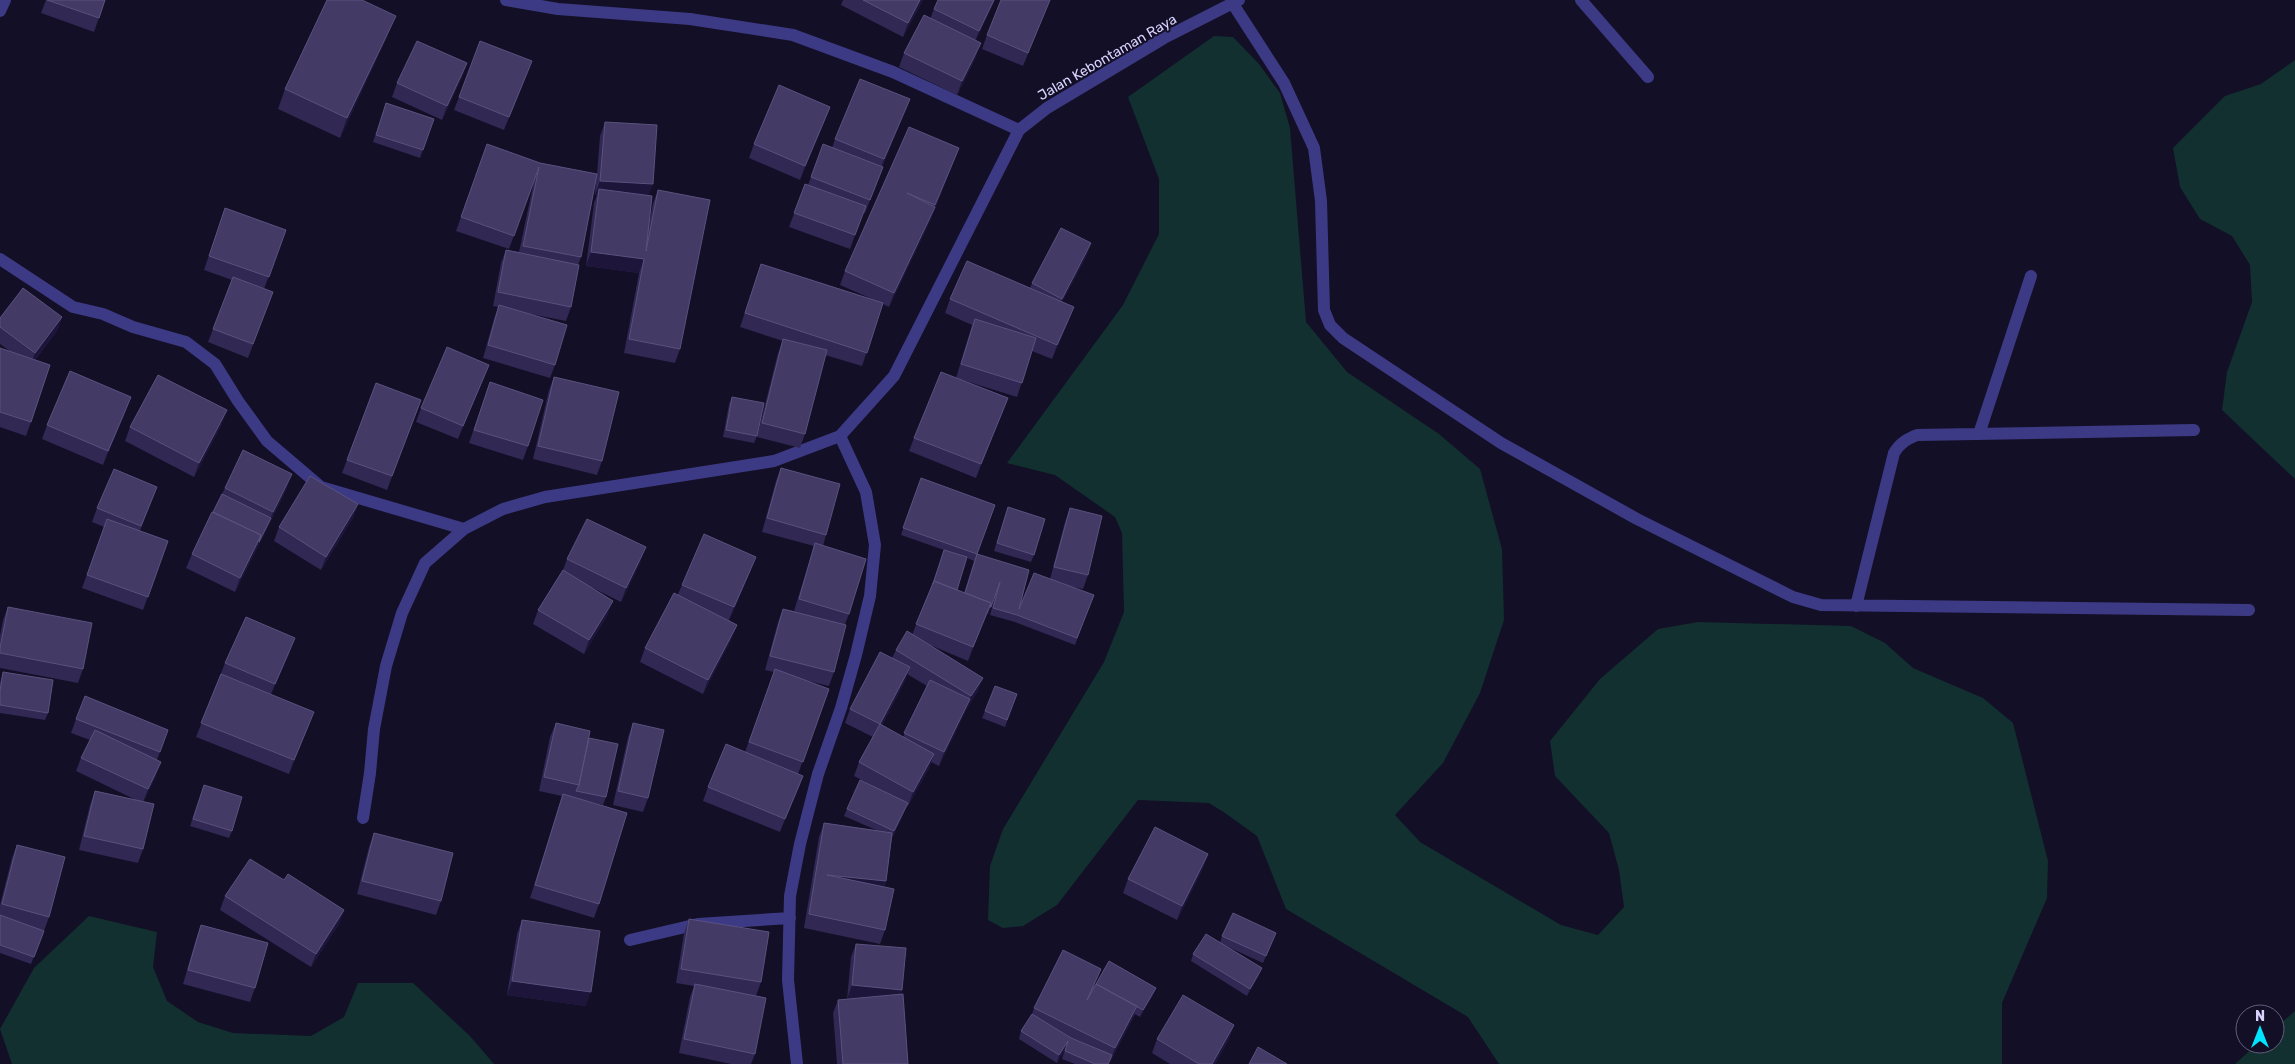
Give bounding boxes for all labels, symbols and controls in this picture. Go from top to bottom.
street label: Jalan Kebontaman Raya [1035,11,1180,104]
north arrow [2235,1004,2285,1054]
text: N [2255,1008,2265,1025]

